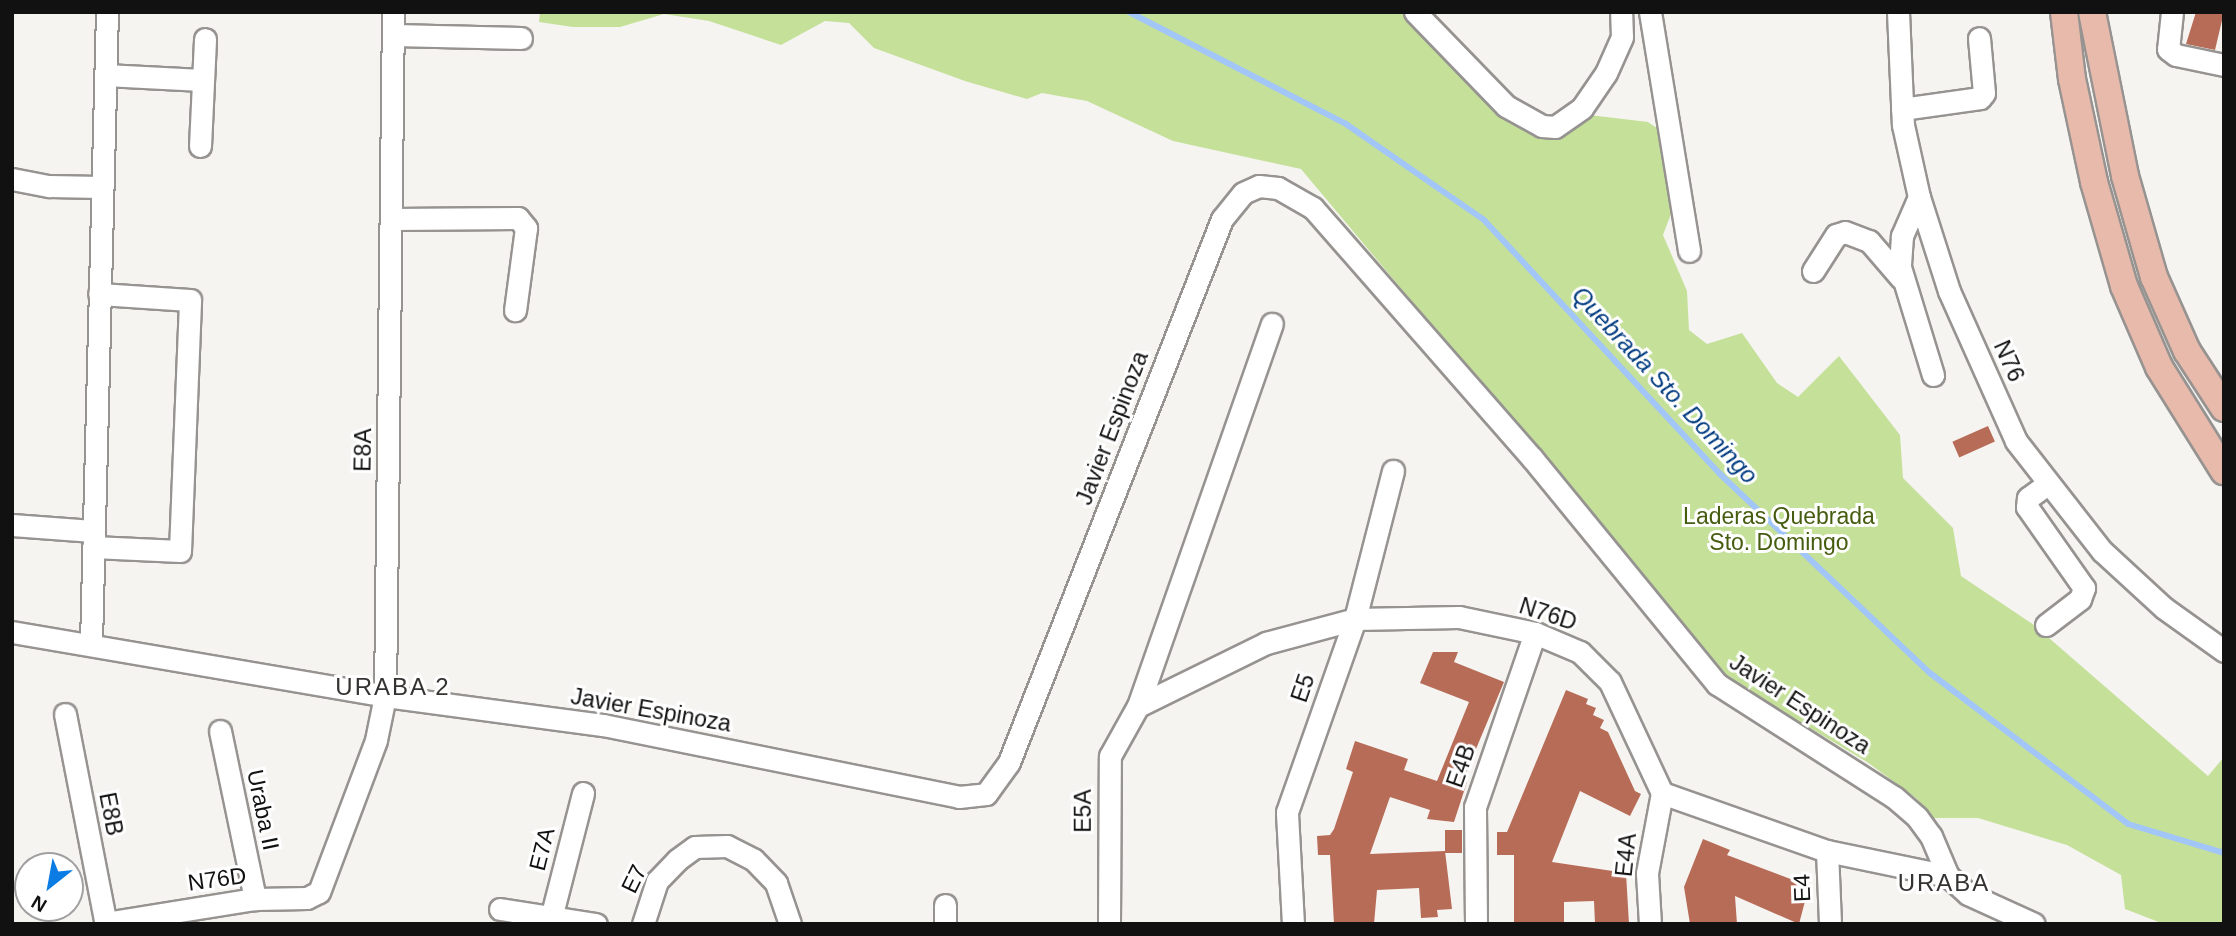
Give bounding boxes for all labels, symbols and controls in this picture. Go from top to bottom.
water label: Quebrada Sto. Domingo [1566,281,1764,489]
street label: N76 [1988,336,2030,386]
street label: Javier Espinoza [1070,347,1154,509]
street label: E8A [349,428,377,472]
park label: Laderas Quebrada Sto. Domingo [1683,502,1875,556]
street label: N76D [1516,592,1580,636]
street label: Javier Espinoza [1724,648,1876,760]
street label: E5 [1285,670,1321,706]
district label: URABA 2 [336,673,450,701]
street label: Javier Espinoza [569,682,733,738]
street label: E4B [1441,741,1481,791]
street label: Uraba II [241,767,285,853]
street label: E5A [1069,789,1097,833]
street label: E8B [93,790,129,838]
street label: E7A [523,825,561,873]
street label: E4A [1610,832,1642,878]
north arrow [14,852,84,922]
street label: E7 [615,860,653,898]
street label: N76D [186,861,248,897]
district label: URABA [1898,869,1990,897]
street label: E4 [1788,873,1816,903]
text: N [28,891,50,916]

